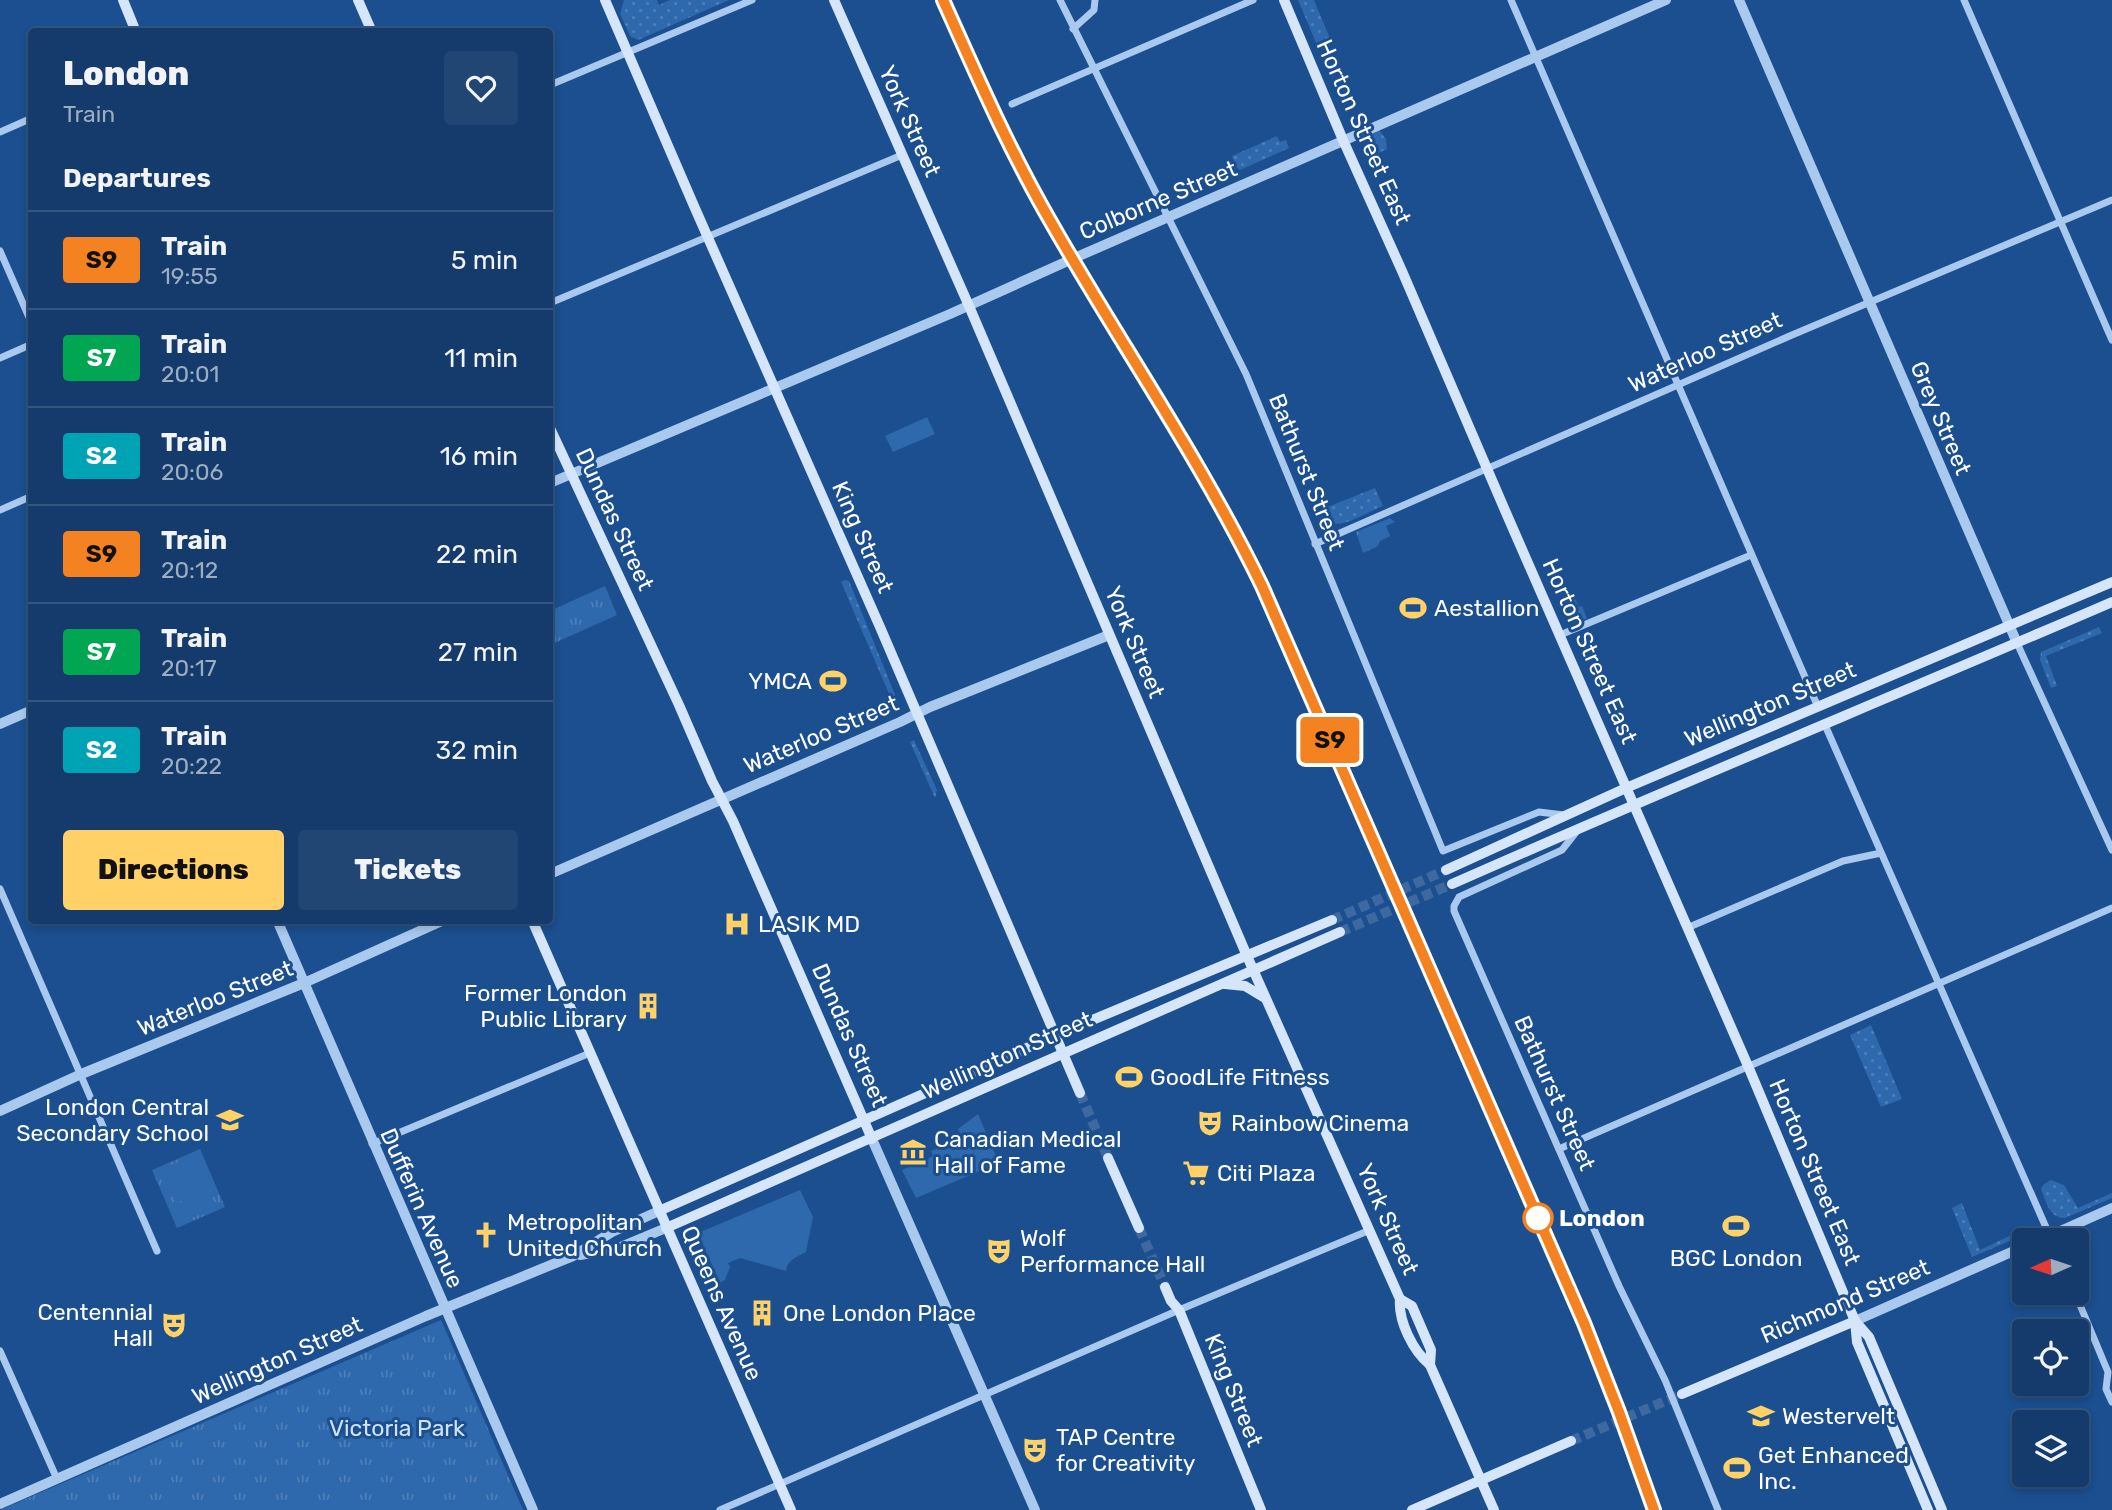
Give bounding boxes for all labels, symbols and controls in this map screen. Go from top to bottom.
street label: Horton Street East [1311,35,1417,229]
button: heart [444,51,518,125]
text: London [63,54,189,93]
street label: York Street [873,61,947,181]
text: Train [63,100,115,128]
street label: Colborne Street [1075,154,1241,246]
text: Departures [63,163,211,194]
text: Train [161,231,227,262]
text: 5 min [451,245,518,276]
text: S9 [86,246,117,274]
text: 19:55 [161,262,218,290]
street label: Waterloo Street [1624,306,1786,398]
text: Train [161,329,227,360]
text: 11 min [444,343,518,374]
text: S7 [87,344,116,372]
street label: Grey Street [1905,357,1977,479]
text: 20:01 [161,360,219,388]
street label: Bathurst Street [1263,390,1351,554]
text: Train [161,427,227,458]
text: 16 min [440,441,518,472]
text: S2 [86,442,117,470]
street label: Dundas Street [570,443,660,595]
text: 20:06 [161,458,223,486]
street label: King Street [826,477,900,597]
text: Train [161,525,227,556]
text: 22 min [436,539,518,570]
text: S9 [86,540,117,568]
street label: Horton Street East [1537,554,1643,748]
text: 20:12 [161,556,218,584]
street label: York Street [1099,582,1171,702]
sports icon: Aestallion [1398,593,1428,623]
place label: Aestallion [1434,594,1539,622]
text: Train [161,623,227,654]
text: 27 min [438,637,518,668]
text: S7 [87,638,116,666]
text: 20:17 [161,654,217,682]
street label: Wellington Street [1680,655,1860,753]
sports icon: YMCA [818,666,848,696]
place label: YMCA [748,667,812,695]
street label: Waterloo Street [739,689,903,779]
line badge: S9 [1298,717,1362,763]
text: Train [161,721,227,752]
text: S9 [1314,726,1346,754]
text: 32 min [436,735,518,766]
text: S2 [86,736,117,764]
text: 20:22 [161,752,222,780]
button: Directions [63,830,284,910]
button: Tickets [298,830,518,910]
hospital icon: LASIK MD [722,909,752,939]
place label: LASIK MD [758,910,860,938]
street label: Waterloo Street [133,954,297,1042]
street label: Dundas Street [806,959,894,1111]
place label: Former London Public Library [464,979,627,1033]
building icon: Former London Public Library [633,991,663,1021]
street label: Wellington Street [917,1005,1097,1105]
street label: Bathurst Street [1508,1011,1602,1175]
sports icon: GoodLife Fitness [1114,1062,1144,1092]
place label: GoodLife Fitness [1150,1063,1330,1091]
street label: Horton Street East [1763,1075,1867,1269]
place label: London Central Secondary School [16,1093,209,1147]
school or university icon: London Central Secondary School [215,1105,245,1135]
theatre icon: Rainbow Cinema [1195,1108,1225,1138]
place label: Rainbow Cinema [1231,1109,1409,1137]
street label: Dufferin Avenue [374,1124,470,1292]
place label: Canadian Medical Hall of Fame [934,1125,1122,1179]
museum icon: Canadian Medical Hall of Fame [898,1137,928,1167]
supermarket icon: Citi Plaza [1181,1158,1211,1188]
place label: Citi Plaza [1217,1159,1316,1187]
street label: York Street [1351,1159,1425,1279]
marker: London [1523,1203,1553,1233]
place label: London [1559,1204,1645,1232]
place label: Metropolitan United Church [507,1208,662,1262]
sports icon: BGC London [1721,1211,1751,1241]
church icon: Metropolitan United Church [471,1220,501,1250]
street label: Queens Avenue [675,1221,769,1385]
place label: Wolf Performance Hall [1020,1224,1205,1278]
north arrow [2012,1228,2090,1306]
map controls [2012,1228,2089,1487]
theatre icon: Wolf Performance Hall [984,1236,1014,1266]
place label: BGC London [1670,1244,1802,1272]
street label: Richmond Street [1756,1253,1934,1349]
place label: Centennial Hall [37,1298,153,1352]
building icon: One London Place [747,1298,777,1328]
place label: One London Place [783,1299,976,1327]
theatre icon: Centennial Hall [159,1310,189,1340]
street label: Wellington Street [187,1310,367,1410]
button: locate [2012,1319,2089,1396]
street label: King Street [1199,1330,1269,1451]
school or university icon: Westervelt [1746,1401,1776,1431]
place label: Westervelt [1782,1402,1895,1430]
button: layers [2012,1410,2089,1487]
park label: Victoria Park [329,1414,465,1442]
place label: TAP Centre for Creativity [1056,1423,1196,1477]
theatre icon: TAP Centre for Creativity [1020,1435,1050,1465]
place label: Get Enhanced Inc. [1758,1441,1909,1495]
sports icon: Get Enhanced Inc. [1722,1453,1752,1483]

